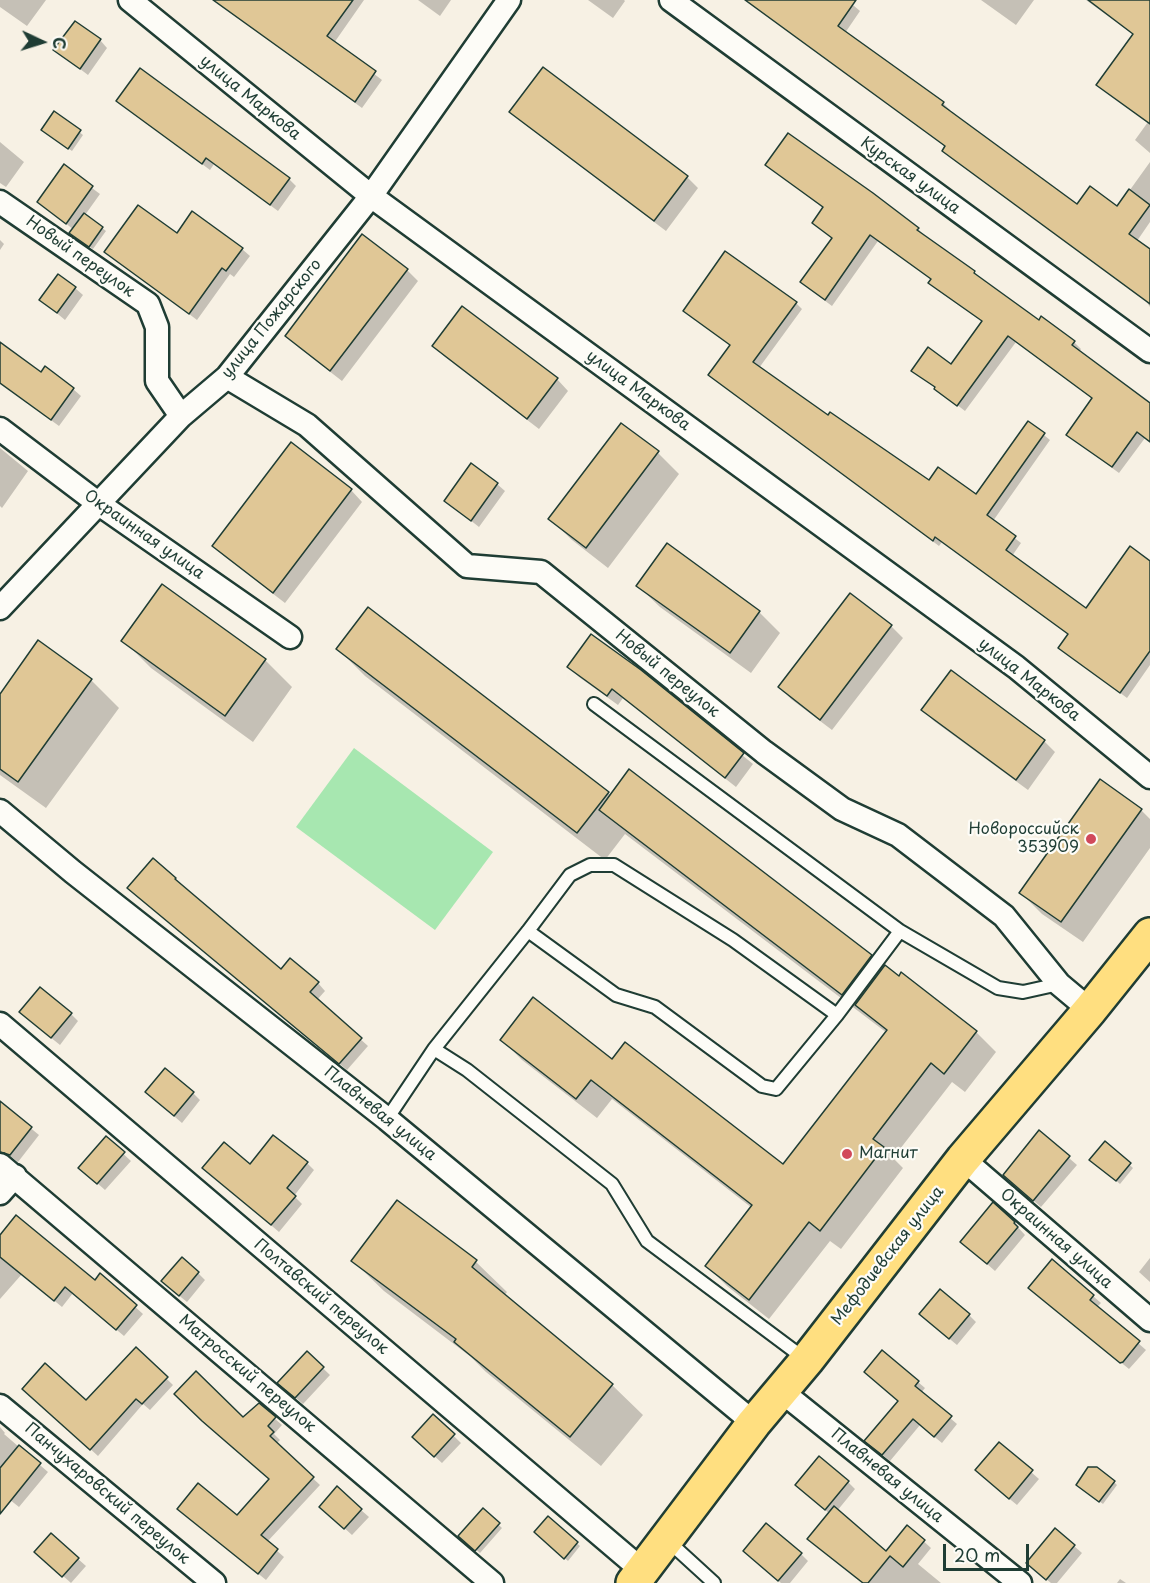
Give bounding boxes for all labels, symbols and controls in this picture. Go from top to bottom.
north arrow [12,12,72,72]
text: С [48,36,72,50]
street label: улица Маркова [196,51,304,145]
street label: Курская улица [856,133,964,219]
street label: Новый переулок [22,212,138,302]
street label: улица Пожарского [218,255,326,383]
street label: улица Маркова [582,347,694,435]
street label: Окраинная улица [80,486,208,584]
street label: Новый переулок [611,626,723,722]
street label: улица Маркова [974,634,1084,726]
place label: Новороссийск 353909 [969,820,1079,858]
marker: Новороссийск 353909 [1084,832,1098,846]
street label: Плавневая улица [320,1063,440,1165]
place label: Магнит [859,1144,918,1164]
marker: Магнит [840,1147,854,1161]
street label: Мефодиевская улица [828,1183,948,1329]
street label: Окраинная улица [996,1185,1116,1293]
street label: Полтавский переулок [250,1235,392,1359]
street label: Матросский переулок [175,1311,319,1437]
street label: Панчухаровский переулок [21,1419,193,1569]
street label: Плавневая улица [827,1425,947,1527]
scale bar [946,1532,1032,1570]
text: 20 m [954,1541,1000,1568]

